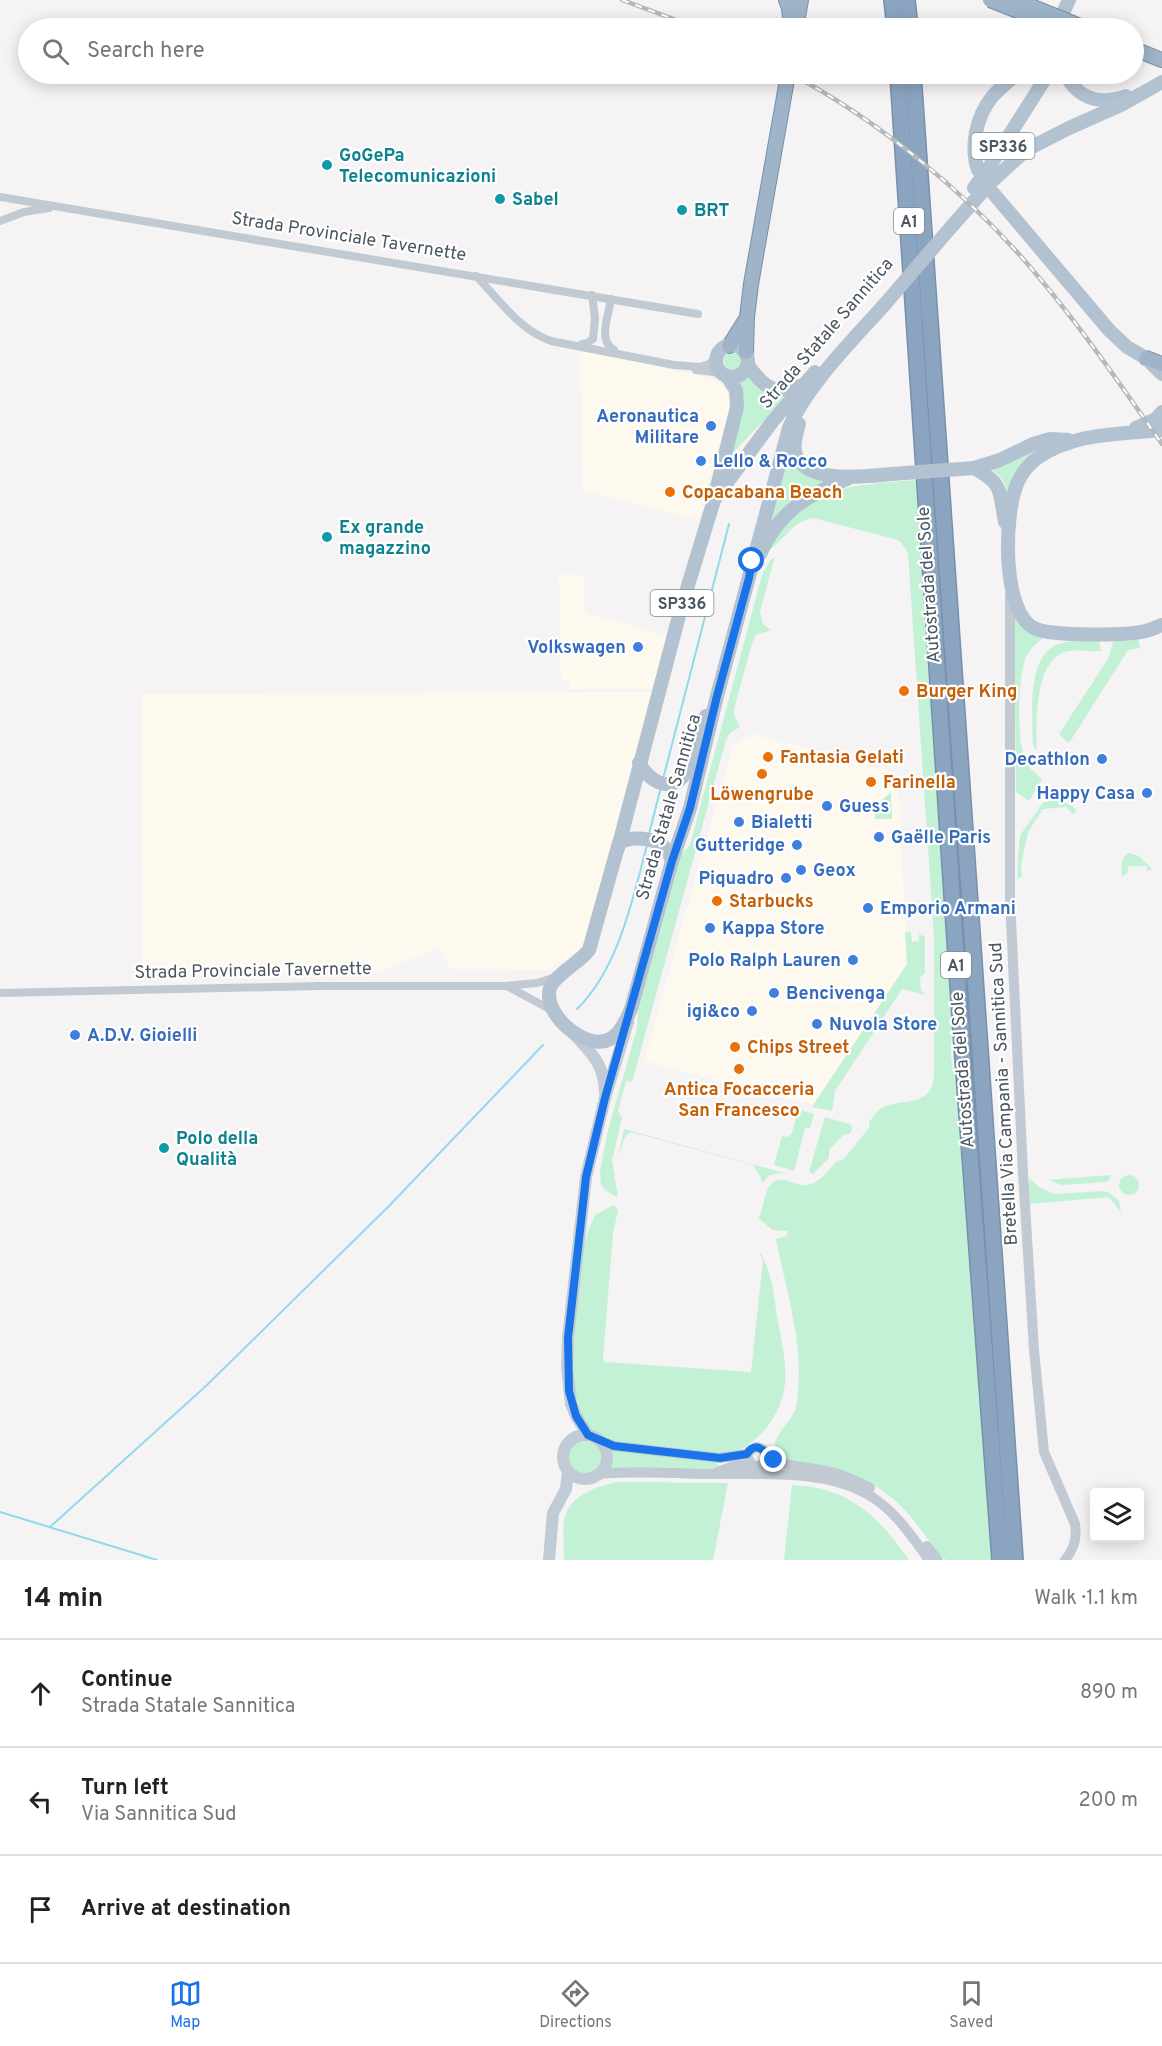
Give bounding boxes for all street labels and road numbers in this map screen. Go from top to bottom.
road number: SP336 [972,133,1034,159]
street label: Strada Provinciale Tavernette [230,208,468,267]
road number: A1 [894,208,924,234]
street label: Strada Statale Sannitica [755,254,899,414]
street label: Autostrada del Sole [913,506,946,664]
road number: SP336 [650,590,714,616]
street label: Strada Statale Sannitica [632,712,707,903]
street label: Bretella Via Campania - Sannitica Sud [985,942,1024,1246]
road number: A1 [941,952,971,978]
street label: Strada Provinciale Tavernette [134,958,372,985]
street label: Autostrada del Sole [947,991,980,1149]

